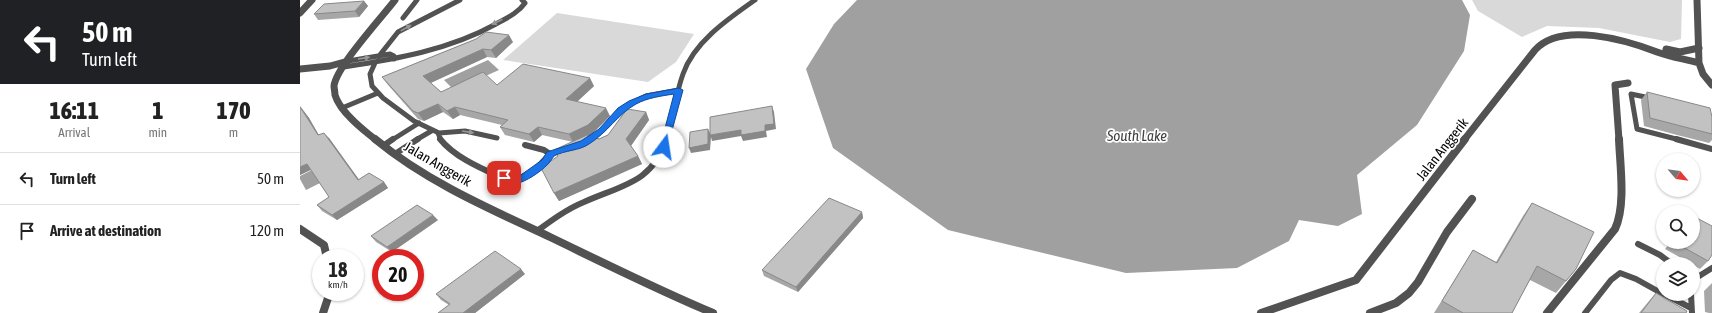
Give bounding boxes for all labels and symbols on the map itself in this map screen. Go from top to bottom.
one-way arrow [491,19,502,26]
one-way arrow [400,24,411,31]
one-way arrow [358,55,370,61]
street label: Jalan Anggerik [1413,115,1471,183]
position arrow [643,126,685,168]
water label: South Lake [1106,127,1167,144]
one-way arrow [461,129,474,135]
street label: Jalan Anggerik [402,138,474,190]
north arrow [1656,153,1700,197]
pin [487,161,521,195]
speed limit sign: 20 [372,249,424,301]

